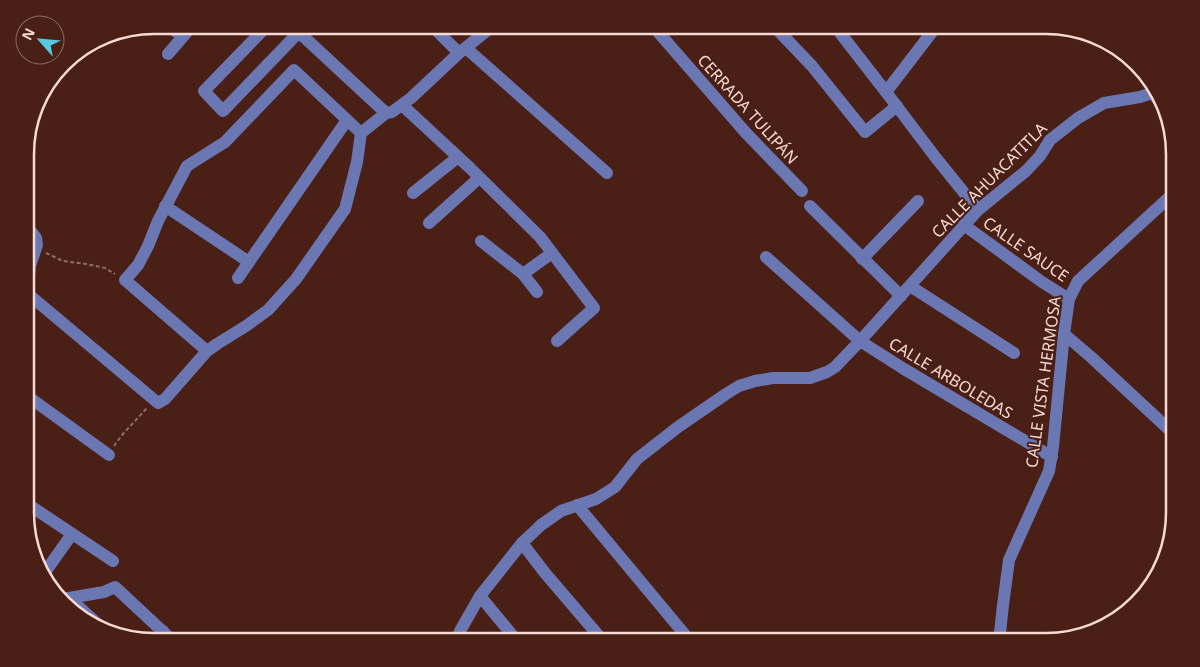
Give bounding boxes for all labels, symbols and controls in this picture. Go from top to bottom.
north arrow [15,15,65,65]
text: N [17,24,39,43]
street label: CERRADA TULIPÁN [693,49,803,169]
street label: CALLE AHUACATITLA [927,117,1052,242]
street label: CALLE SAUCE [979,211,1073,287]
street label: CALLE VISTA HERMOSA [1020,294,1066,469]
street label: CALLE ARBOLEDAS [885,332,1017,424]

